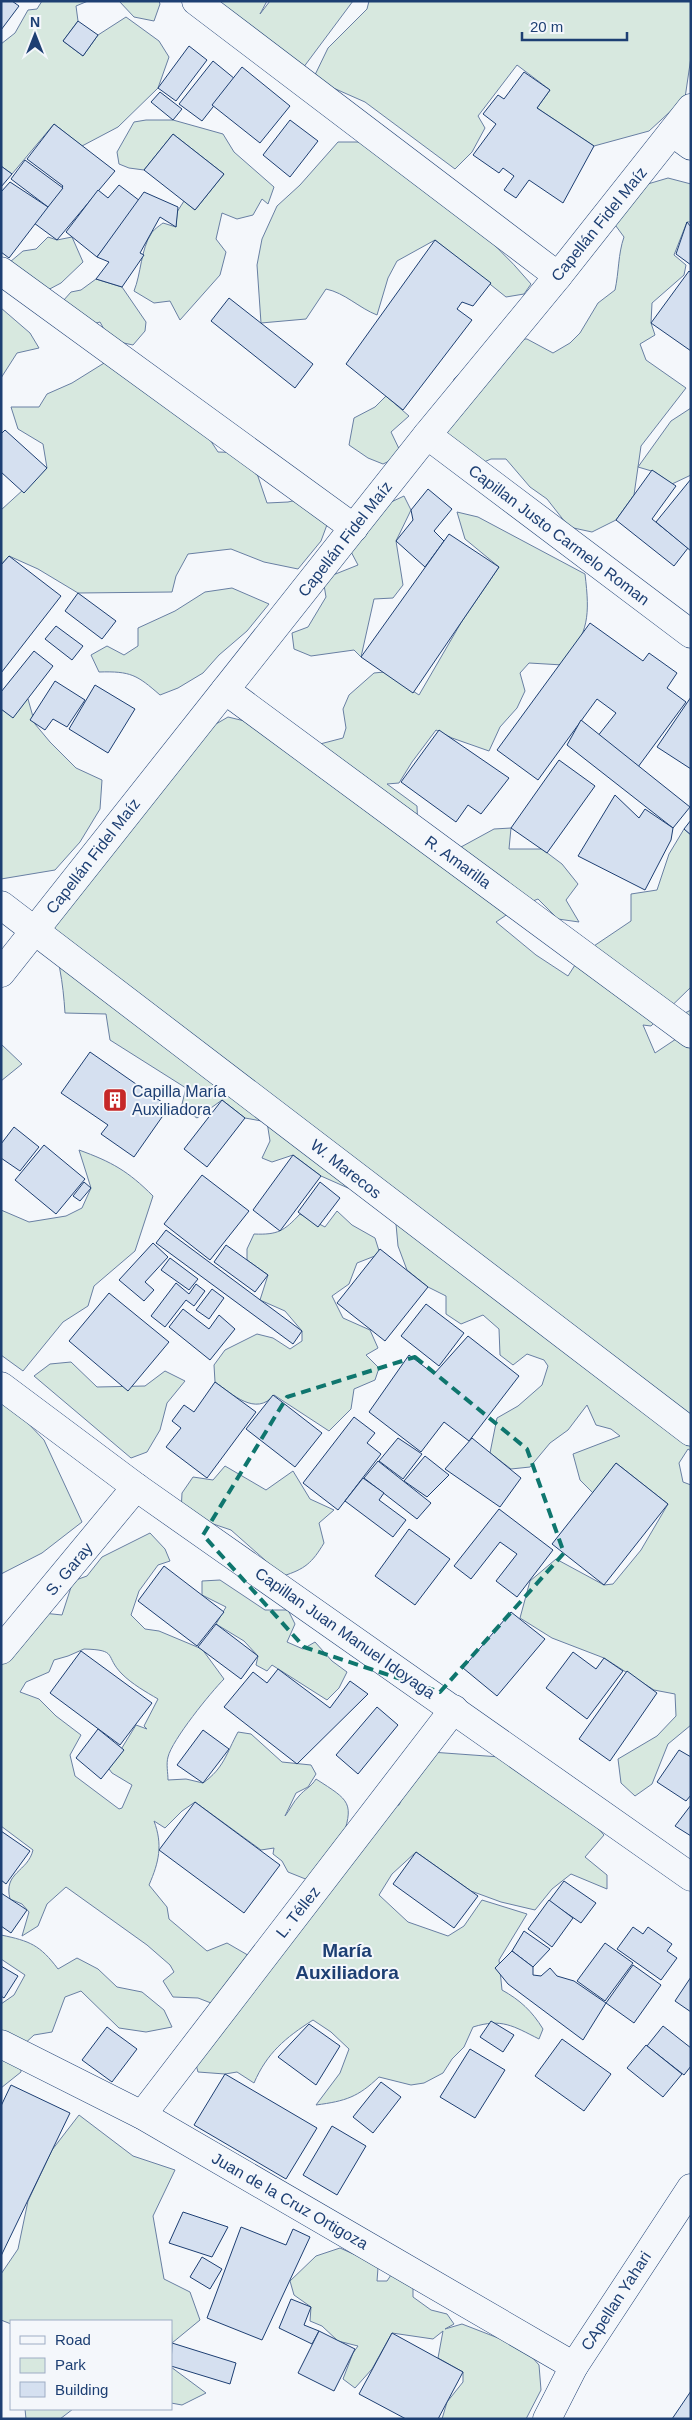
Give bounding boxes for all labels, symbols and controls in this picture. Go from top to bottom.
north arrow [10,10,60,60]
scale bar [522,10,627,42]
text: N [30,14,40,30]
text: 20 m [530,18,563,35]
street label: Capellán Fidel Maíz [548,164,650,284]
street label: Capillan Justo Carmelo Roman [465,462,653,608]
street label: Capellán Fidel Maíz [295,478,395,600]
street label: Capellán Fidel Maíz [43,795,143,917]
street label: R. Amarilla [422,832,494,892]
place label: Capilla María Auxiliadora [132,1083,226,1118]
building icon: Capilla María Auxiliadora [102,1087,128,1113]
street label: W. Marecos [307,1136,385,1202]
street label: S. Garay [42,1539,96,1599]
street label: Capillan Juan Manuel Idoyaga [252,1564,438,1702]
street label: L. Téllez [273,1883,323,1941]
district label: María Auxiliadora [295,1940,399,1983]
street label: Juan de la Cruz Ortigoza [209,2149,371,2253]
street label: CApellan Yahari [578,2249,654,2353]
legend [10,2320,172,2410]
text: Road [55,2331,91,2348]
text: Park [55,2356,86,2373]
text: Building [55,2381,108,2398]

